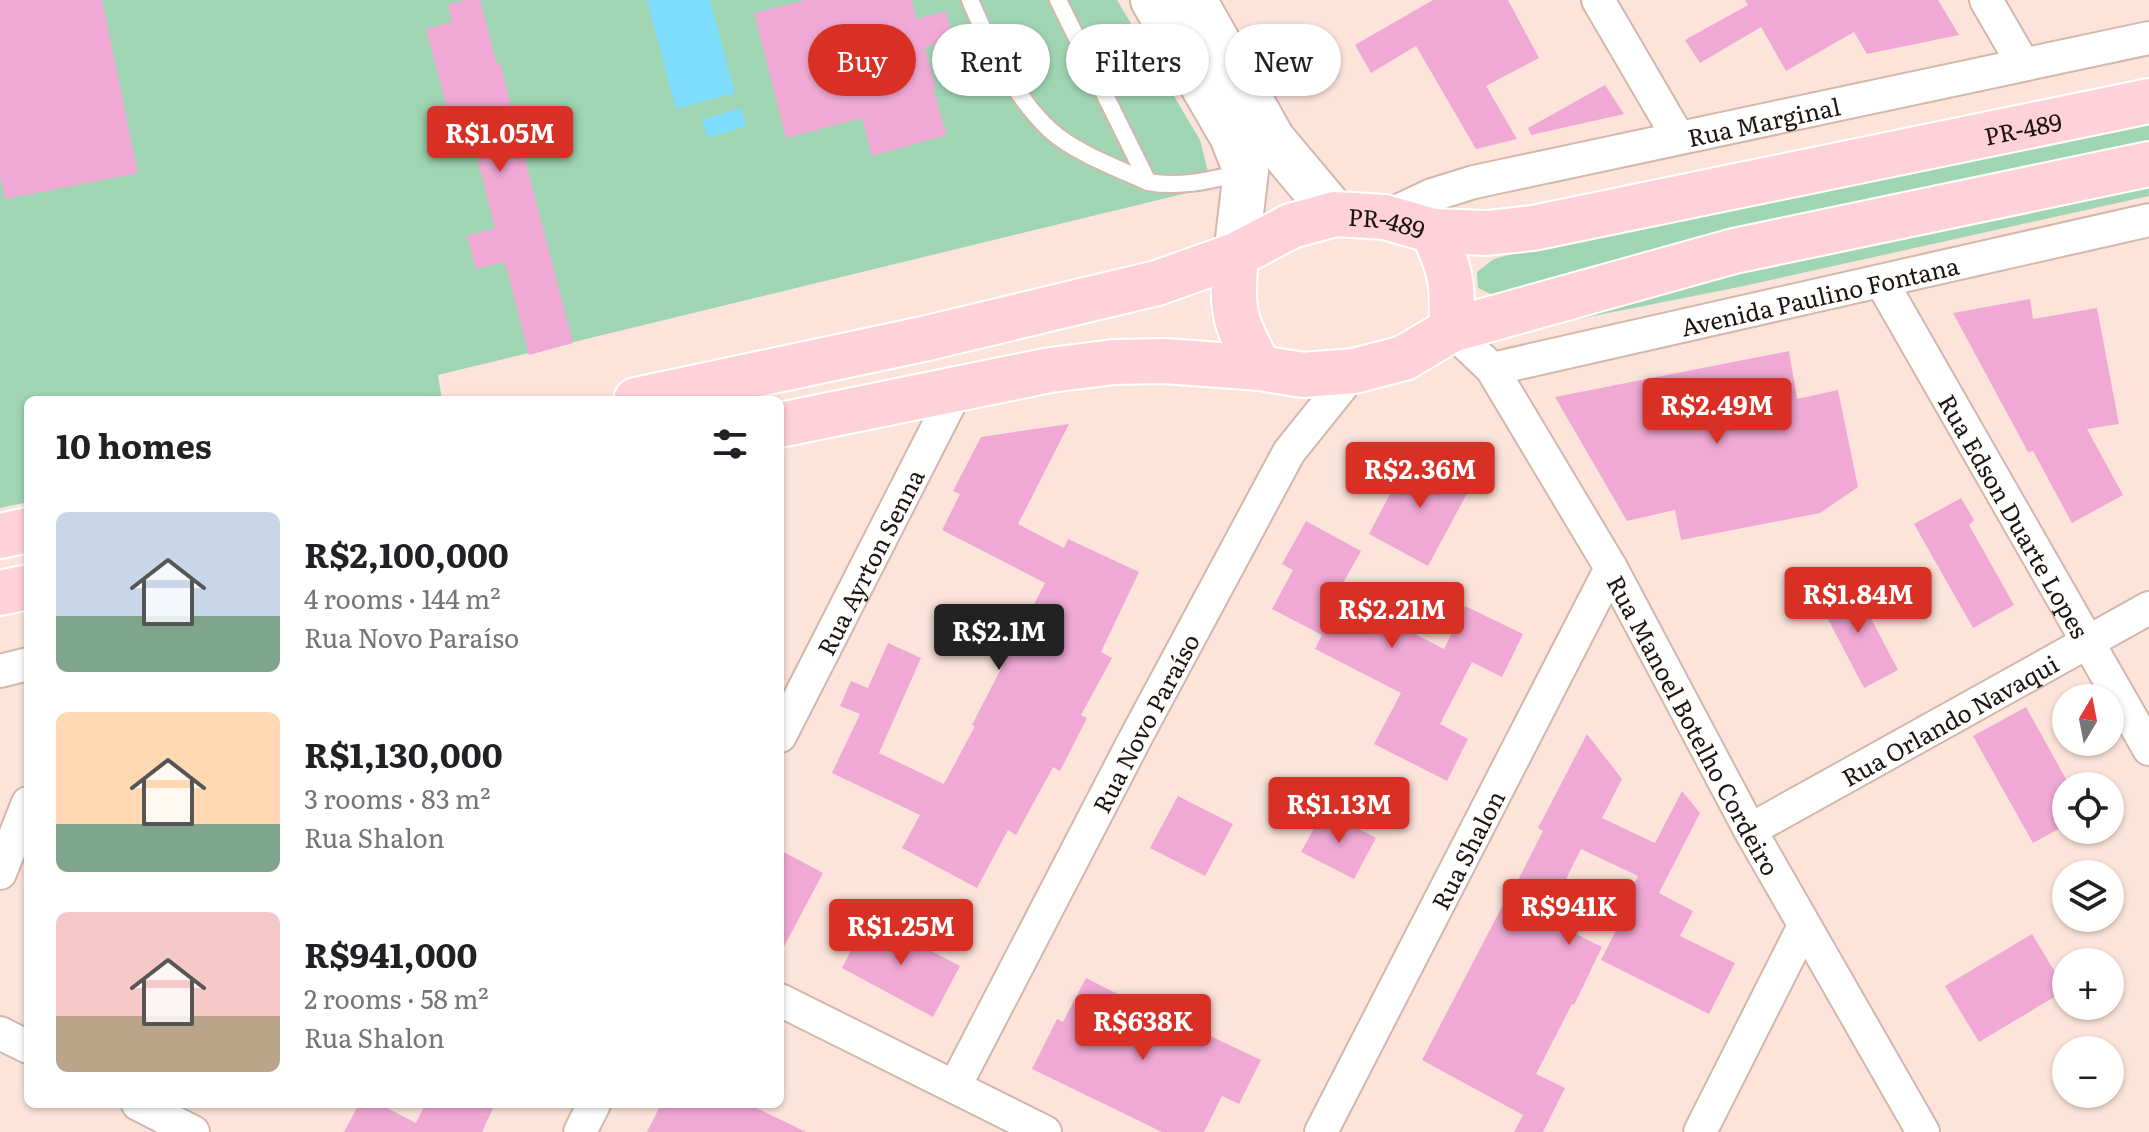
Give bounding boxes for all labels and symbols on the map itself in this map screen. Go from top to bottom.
street label: Rua Marginal [1684,87,1843,154]
street label: PR-489 [1981,102,2065,152]
pin: R$1.05M [426,106,574,174]
street label: PR-489 [1347,197,1430,245]
street label: Avenida Paulino Fontana [1677,246,1962,343]
pin: R$2.49M [1643,378,1791,446]
street label: Rua Edson Duarte Lopes [1931,387,2099,644]
pin: R$2.36M [1346,442,1494,510]
street label: Rua Ayrton Senna [807,462,931,661]
pin: R$1.84M [1784,567,1932,635]
street label: Rua Manoel Botelho Cordeiro [1600,568,1790,881]
pin: R$2.21M [1318,582,1466,650]
pin: R$2.1M [934,604,1064,672]
street label: Rua Novo Paraíso [1082,626,1206,818]
street label: Rua Orlando Navaqui [1834,645,2064,794]
north arrow [2052,684,2124,756]
pin: R$1.13M [1265,777,1413,845]
street label: Rua Shalon [1421,783,1512,915]
pin: R$941K [1504,879,1634,947]
pin: R$1.25M [827,899,975,967]
pin: R$638K [1078,994,1208,1062]

